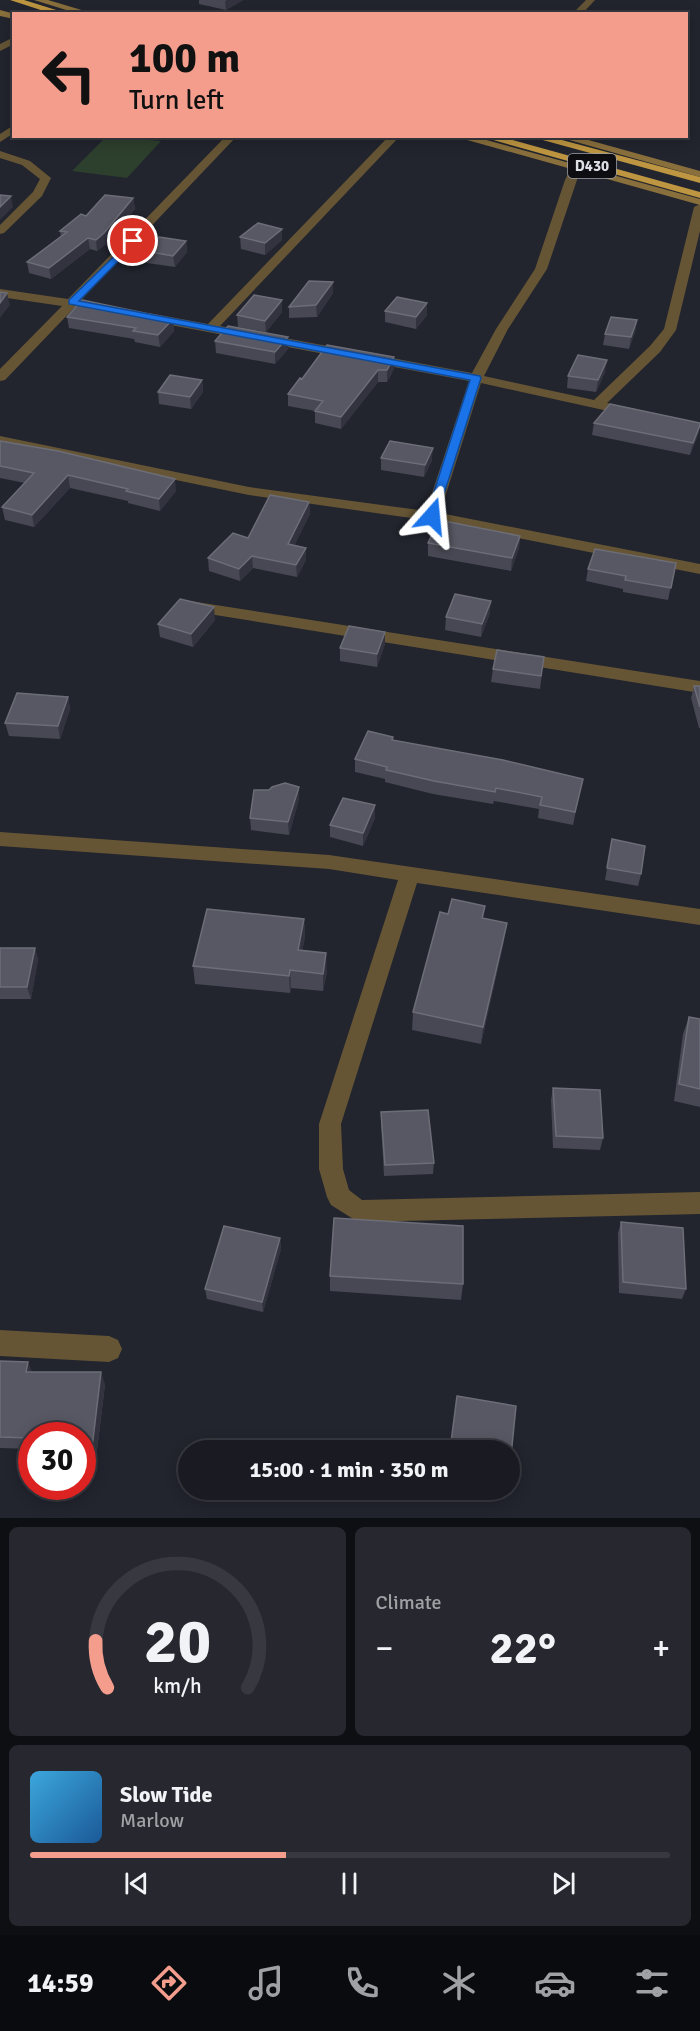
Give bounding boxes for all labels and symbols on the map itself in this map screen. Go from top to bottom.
road number: D430 [568,154,616,178]
pin [107,215,158,266]
position arrow [400,484,464,548]
speed limit sign: 30 [18,1422,96,1500]

